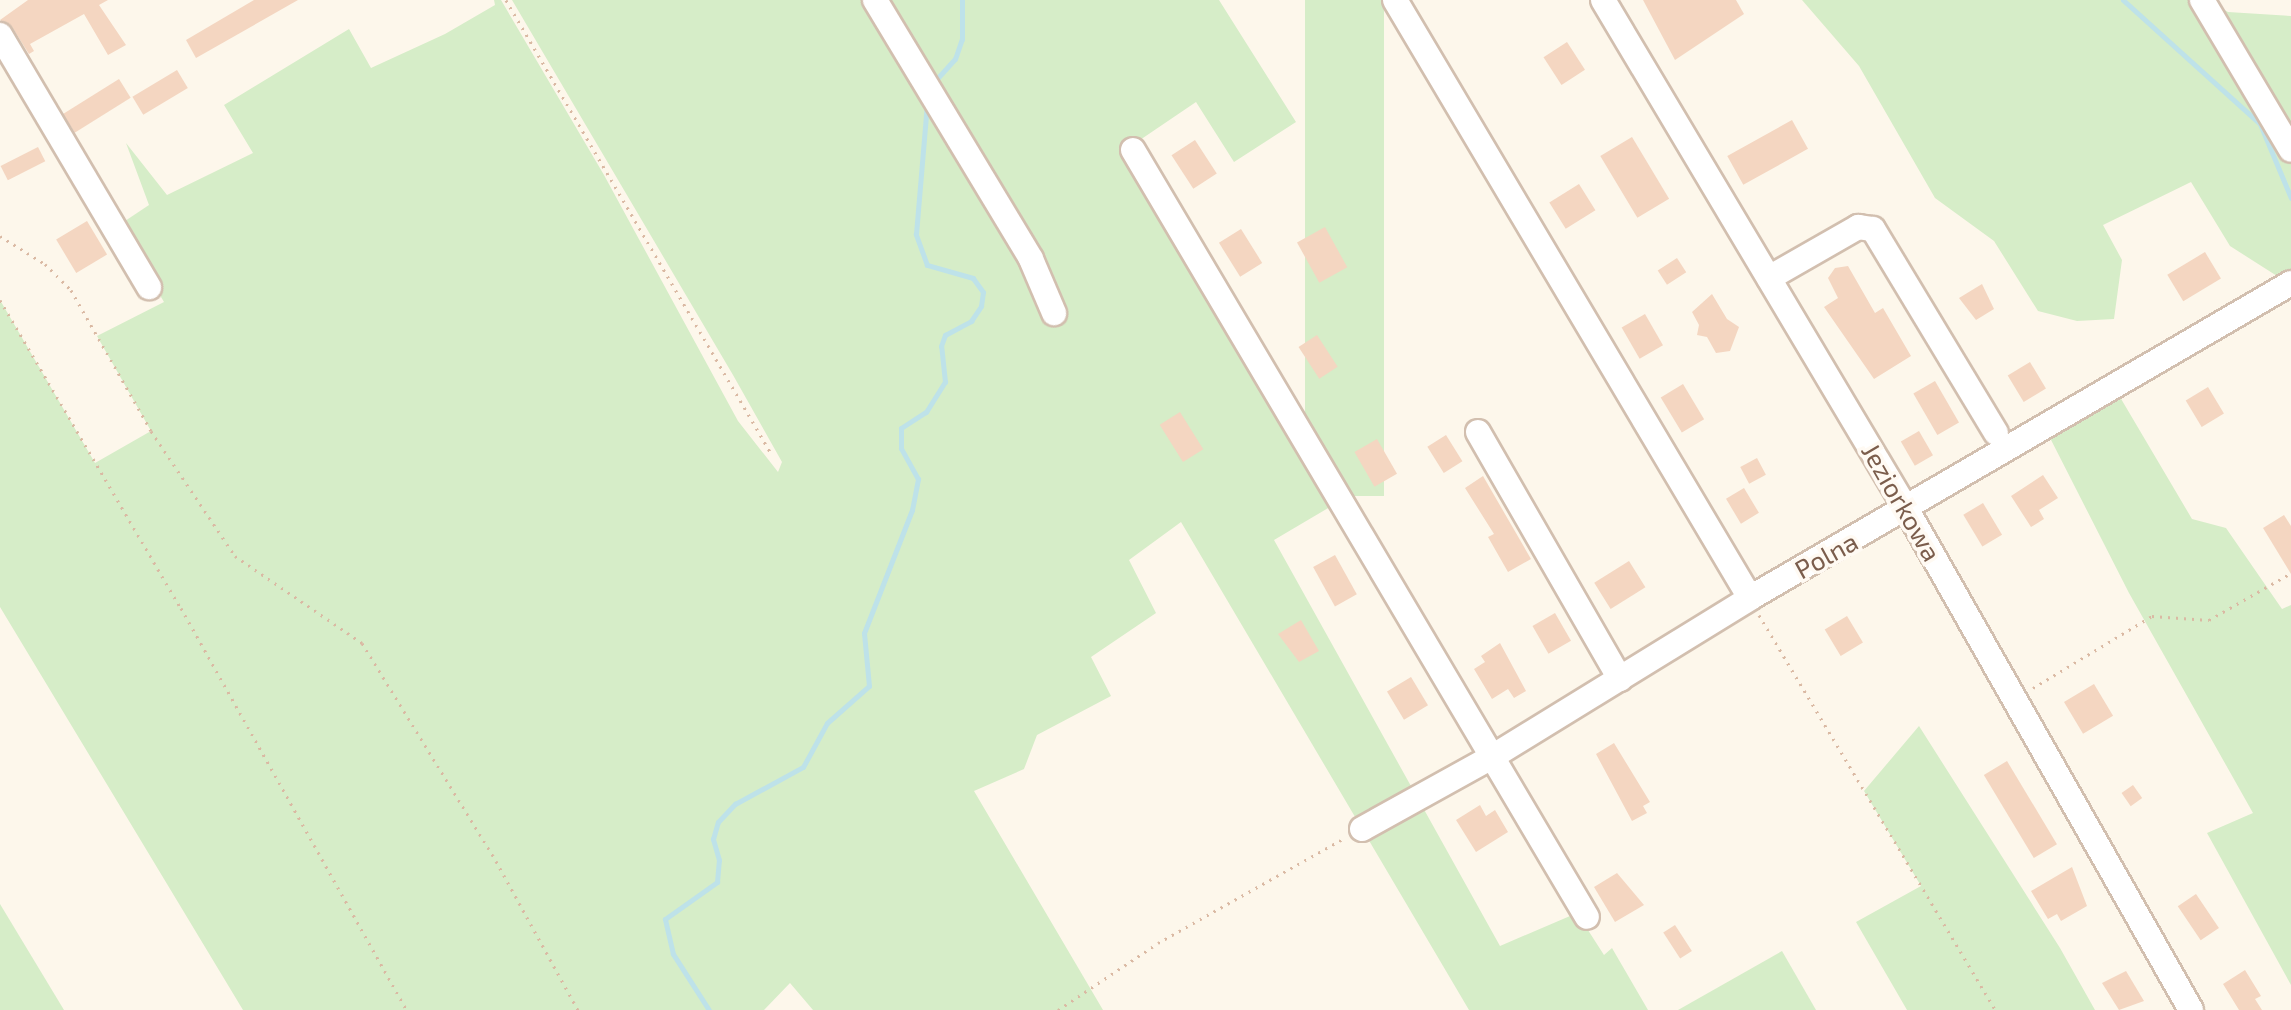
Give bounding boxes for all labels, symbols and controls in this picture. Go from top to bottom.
street label: Jeziorkowa [1856,438,1948,566]
street label: Polna [1789,525,1863,585]

